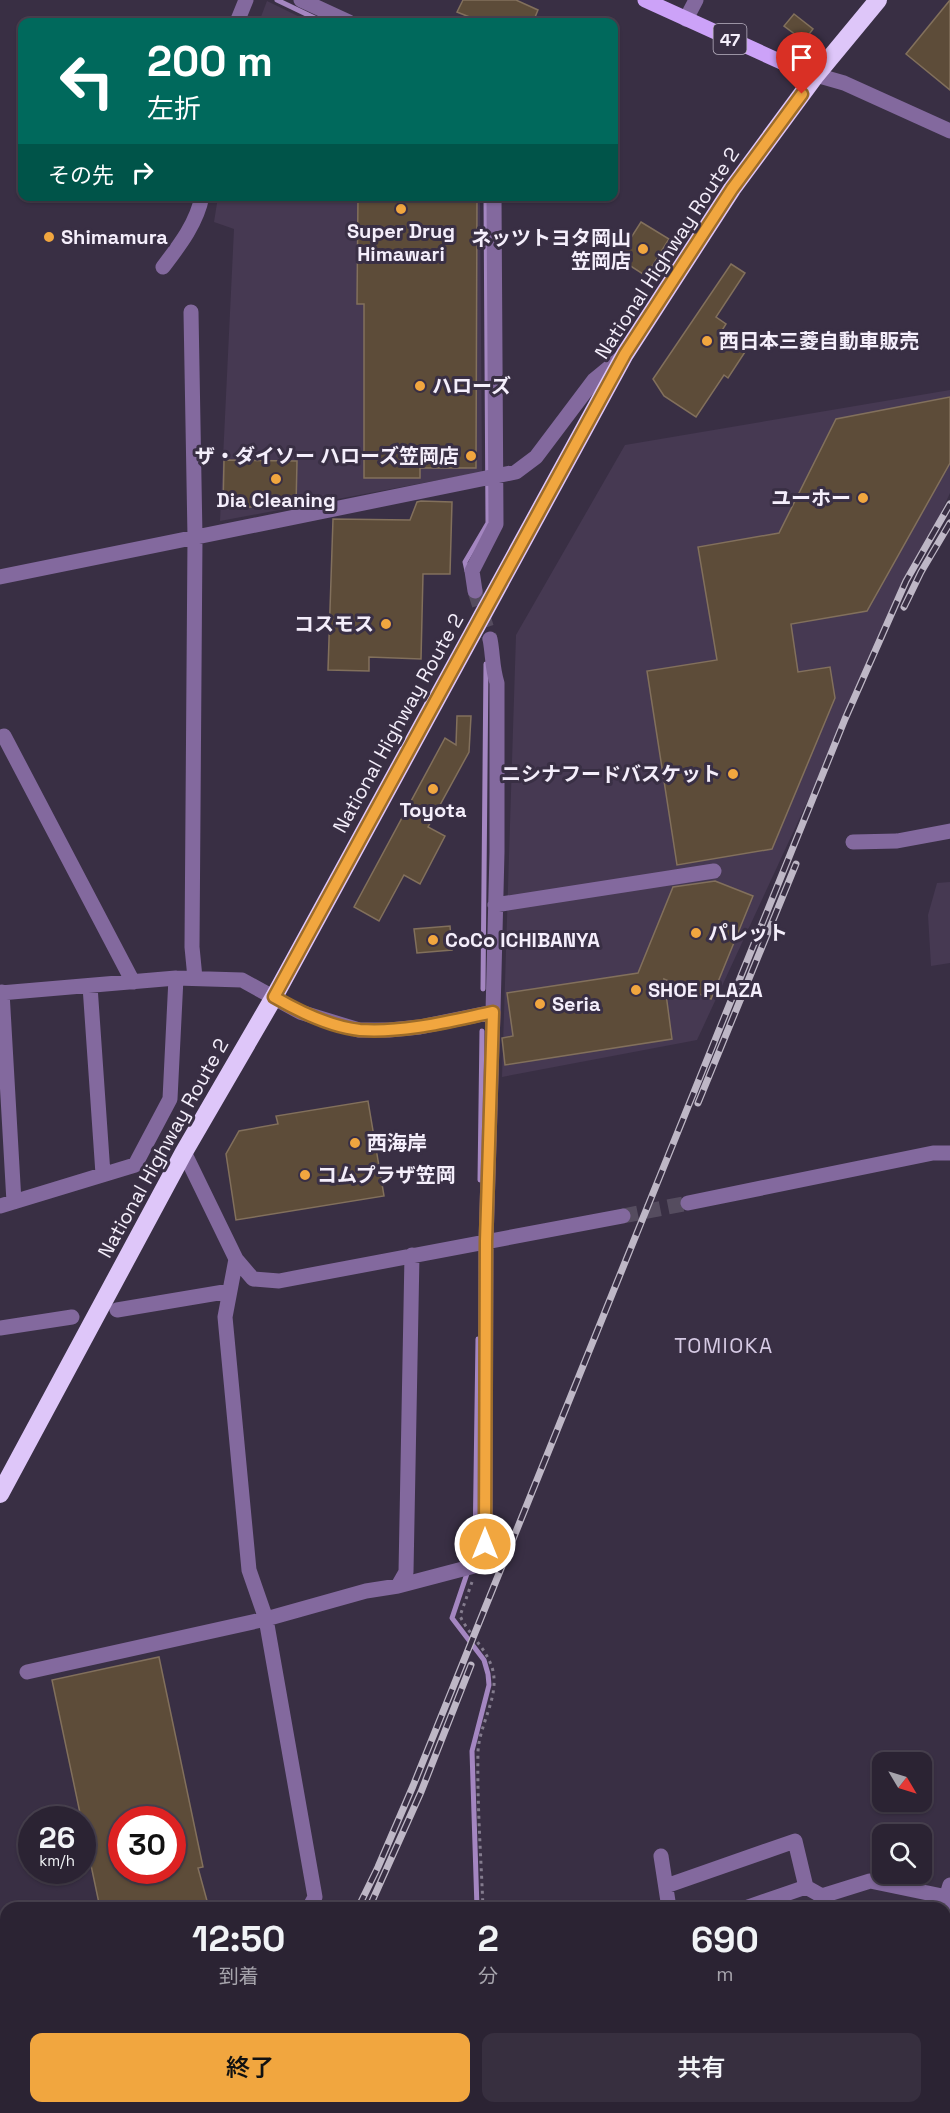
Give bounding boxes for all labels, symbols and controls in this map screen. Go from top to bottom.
road number: 47 [714,24,746,54]
pin [776,32,827,94]
text: 200 m [147,35,273,88]
icon: arrive [785,41,818,74]
icon: left [48,42,126,120]
text: 左折 [147,91,201,126]
street label: National Highway Route 2 [589,142,745,364]
icon: right [126,156,159,189]
text: その先 [48,161,114,189]
marker: Super Drug Himawari [394,202,408,216]
place label: Super Drug Himawari [347,218,455,267]
place label: Shimamura [61,224,168,250]
place label: ネッツトヨタ岡山 笠岡店 [471,225,631,274]
marker: Shimamura [42,230,56,244]
marker: ネッツトヨタ岡山 笠岡店 [636,242,650,256]
place label: 西日本三菱自動車販売 [719,328,919,354]
marker: 西日本三菱自動車販売 [700,334,714,348]
place label: ハローズ [432,373,511,399]
marker: ハローズ [413,379,427,393]
place label: ザ・ダイソー ハローズ笠岡店 [195,443,459,469]
marker: ザ・ダイソー ハローズ笠岡店 [464,449,478,463]
marker: Dia Cleaning [269,472,283,486]
place label: ユーホー [771,485,851,511]
place label: Dia Cleaning [216,487,336,513]
marker: ユーホー [856,491,870,505]
street label: National Highway Route 2 [327,609,469,837]
place label: コスモス [294,611,374,637]
marker: コスモス [379,617,393,631]
place label: ニシナフードバスケット [501,761,721,787]
marker: ニシナフードバスケット [726,767,740,781]
marker: Toyota [426,782,440,796]
place label: Toyota [399,797,467,823]
place label: パレット [708,920,788,946]
marker: パレット [689,926,703,940]
place label: CoCo ICHIBANYA [445,927,600,953]
marker: CoCo ICHIBANYA [426,933,440,947]
place label: SHOE PLAZA [648,977,763,1003]
marker: SHOE PLAZA [629,983,643,997]
place label: Seria [552,991,601,1017]
marker: Seria [533,997,547,1011]
street label: National Highway Route 2 [92,1034,234,1262]
place label: 西海岸 [367,1130,427,1156]
marker: 西海岸 [348,1136,362,1150]
place label: コムプラザ笠岡 [317,1162,456,1188]
marker: コムプラザ笠岡 [298,1168,312,1182]
district label: TOMIOKA [674,1332,774,1359]
position arrow [453,1512,517,1576]
north arrow [872,1752,932,1812]
map controls [872,1752,932,1884]
speed limit sign: 30 [108,1806,186,1884]
text: 26 [39,1818,75,1857]
button: search [872,1824,932,1884]
text: km/h [39,1851,75,1870]
text: 12:50 [192,1916,285,1962]
text: 2 [478,1916,499,1962]
text: 690 [691,1917,759,1963]
text: m [716,1961,734,1987]
text: 到着 [219,1963,259,1989]
text: 分 [478,1963,498,1989]
button: 終了 [30,2033,470,2102]
button: 共有 [482,2033,921,2102]

